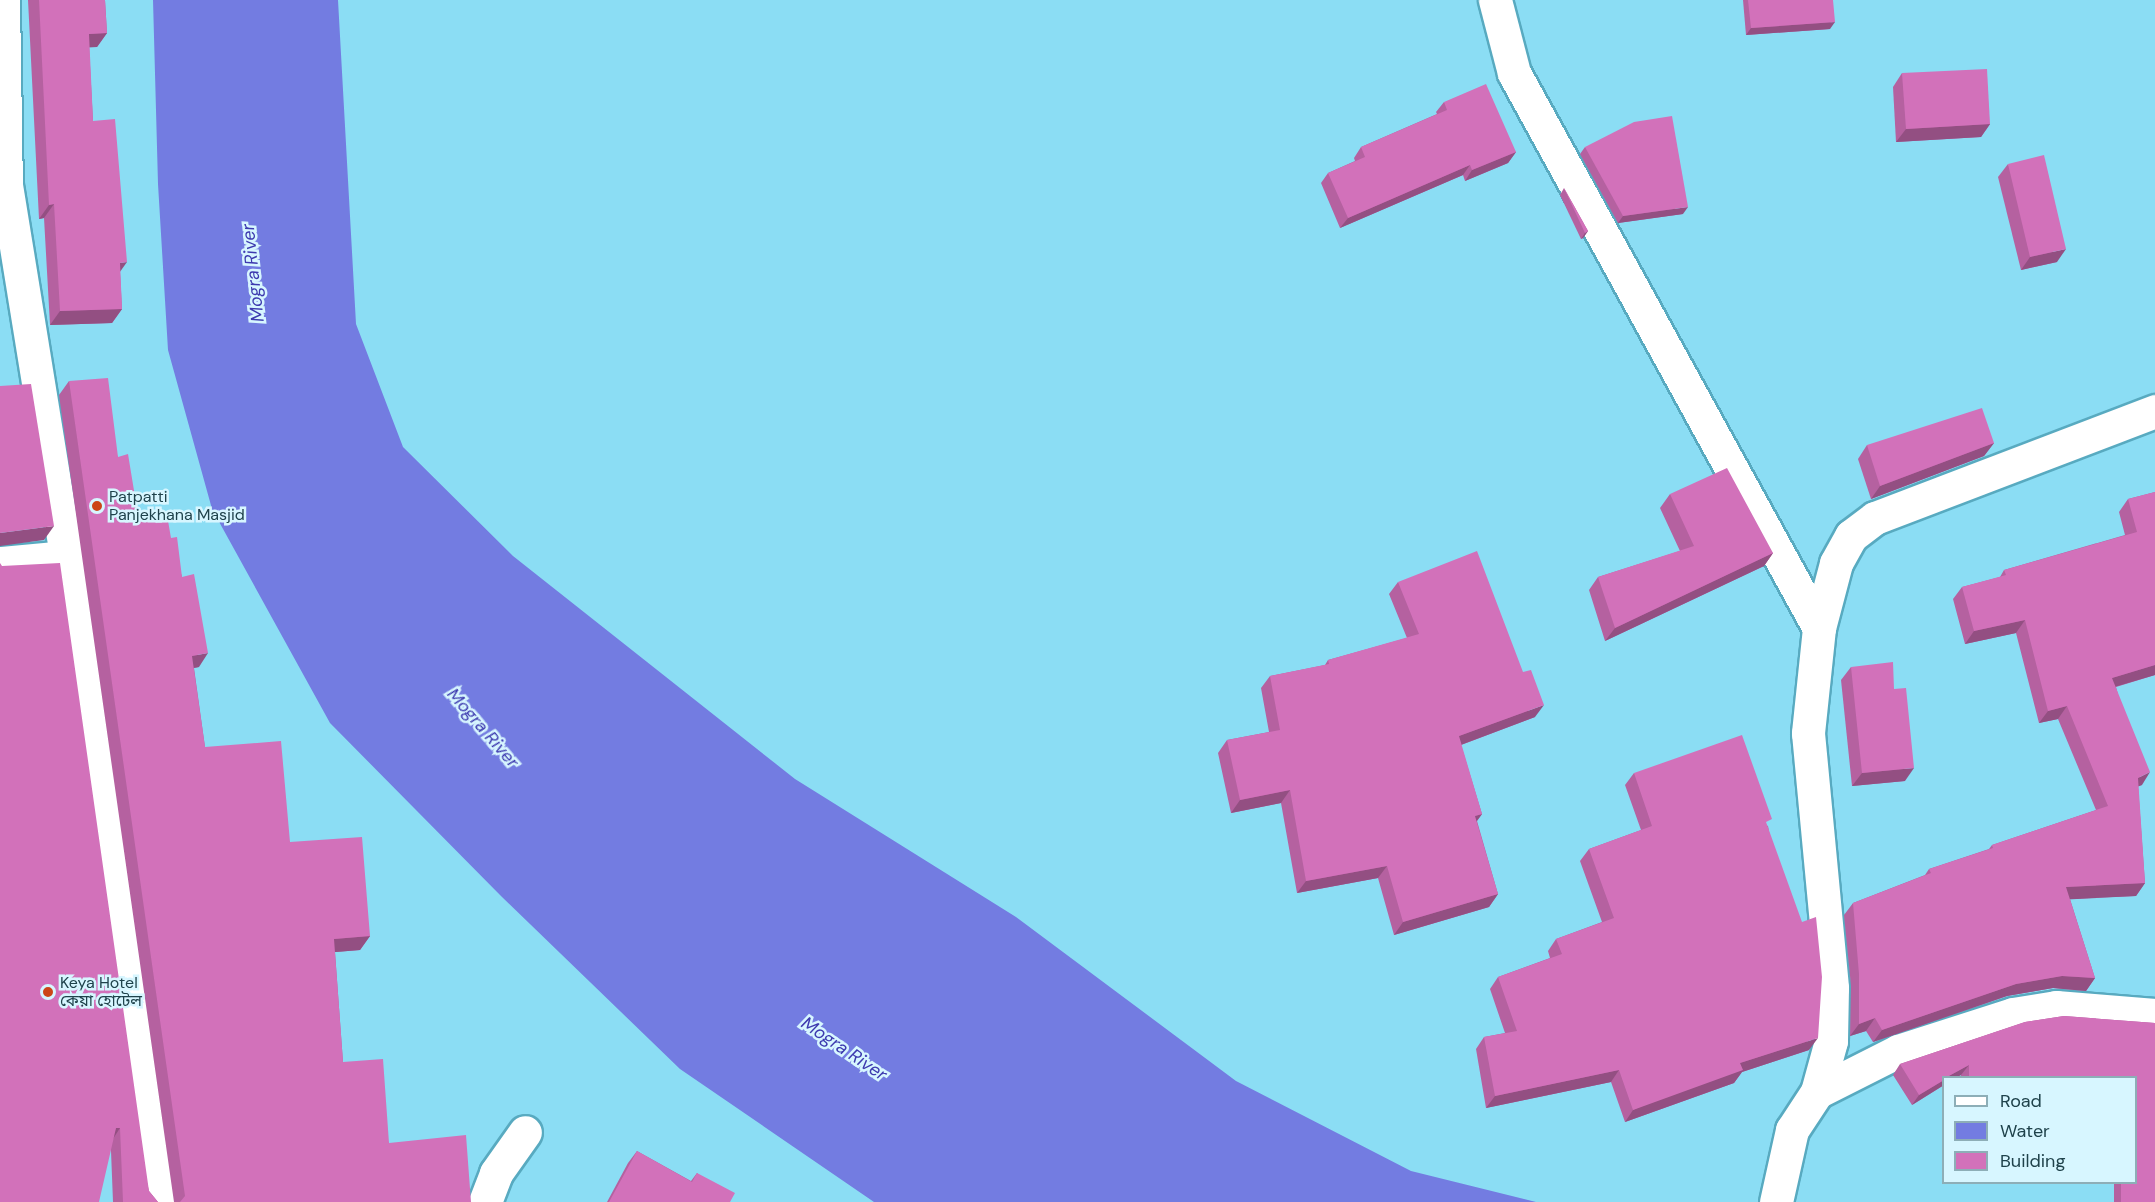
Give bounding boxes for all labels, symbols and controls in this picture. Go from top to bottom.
water label: Mogra River [237,223,269,323]
place label: Patpatti Panjekhana Masjid [109,487,245,525]
marker: Patpatti Panjekhana Masjid [90,499,104,513]
water label: Mogra River [442,684,524,772]
place label: Keya Hotel কেয়া হোটেল [60,973,142,1011]
marker: Keya Hotel কেয়া হোটেল [41,985,55,999]
water label: Mogra River [797,1012,891,1086]
legend [1942,1076,2137,1184]
text: Road [2000,1089,2042,1113]
text: Water [2000,1119,2050,1143]
text: Building [2000,1149,2065,1173]

